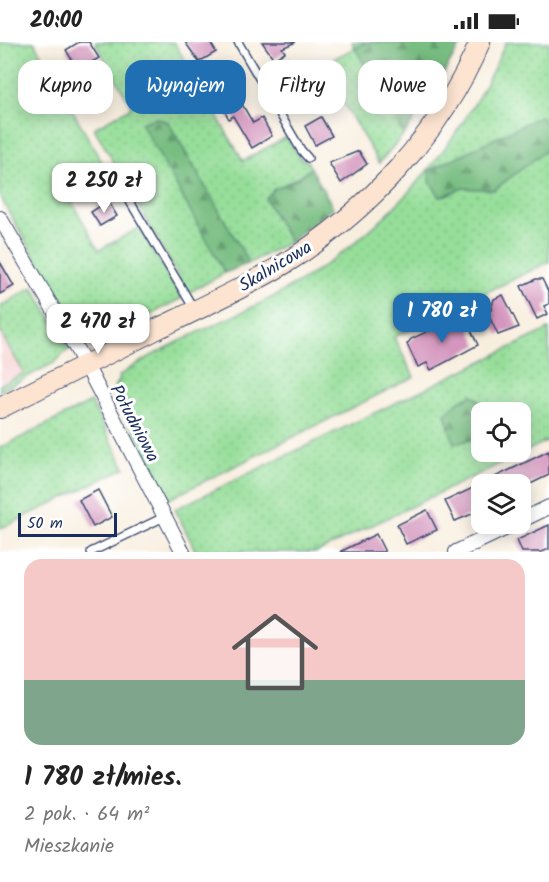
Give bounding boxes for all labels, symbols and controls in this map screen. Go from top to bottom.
text: 20:00 [30,4,82,39]
chip: Kupno [18,60,113,114]
chip: Wynajem [125,60,246,114]
chip: Filtry [258,60,346,114]
chip: Nowe [358,60,447,114]
pin: 2 250 zł [42,163,166,214]
text: 2 250 zł [66,166,142,198]
street label: Skalnicowa [233,234,318,301]
pin: 1 780 zł [380,293,504,344]
text: 1 780 zł [407,296,477,328]
pin: 2 470 zł [36,304,160,355]
text: 2 470 zł [61,307,135,339]
street label: Południowa [101,380,166,468]
map controls [471,402,531,534]
button: locate [471,402,531,462]
button: layers [471,474,531,534]
scale bar [18,510,117,538]
text: 50 m [27,511,63,536]
icon: home [221,598,329,706]
text: 1 780 zł/mies. [24,757,182,799]
text: 2 pok. · 64 m² [24,799,149,831]
text: Mieszkanie [24,831,114,863]

